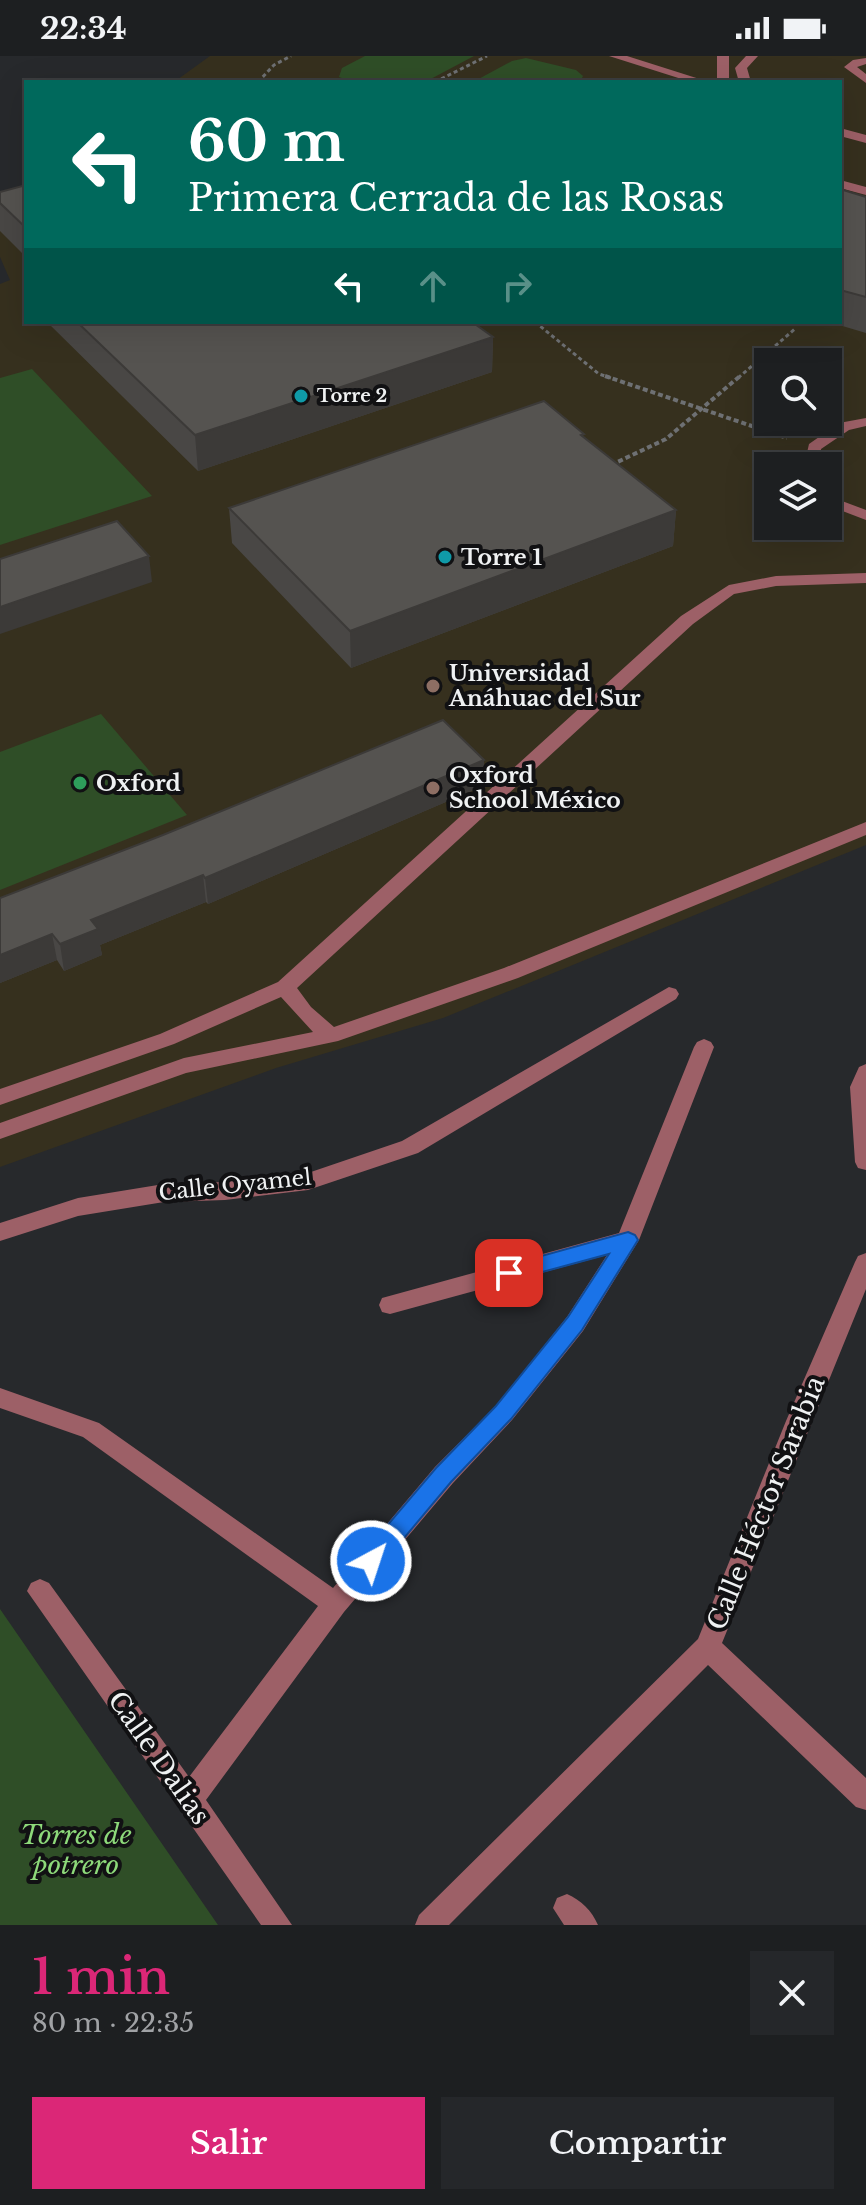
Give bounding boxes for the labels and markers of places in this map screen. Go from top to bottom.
place label: Torre 2 [317,385,387,407]
marker: Torre 2 [292,387,310,405]
place label: Torre 1 [461,544,542,571]
marker: Torre 1 [436,548,454,566]
place label: Universidad Anáhuac del Sur [448,660,640,712]
marker: Universidad Anáhuac del Sur [424,677,442,695]
place label: Oxford School México [449,762,621,814]
place label: Oxford [96,770,181,797]
marker: Oxford [71,774,89,792]
marker: Oxford School México [424,779,442,797]
pin [475,1239,543,1307]

